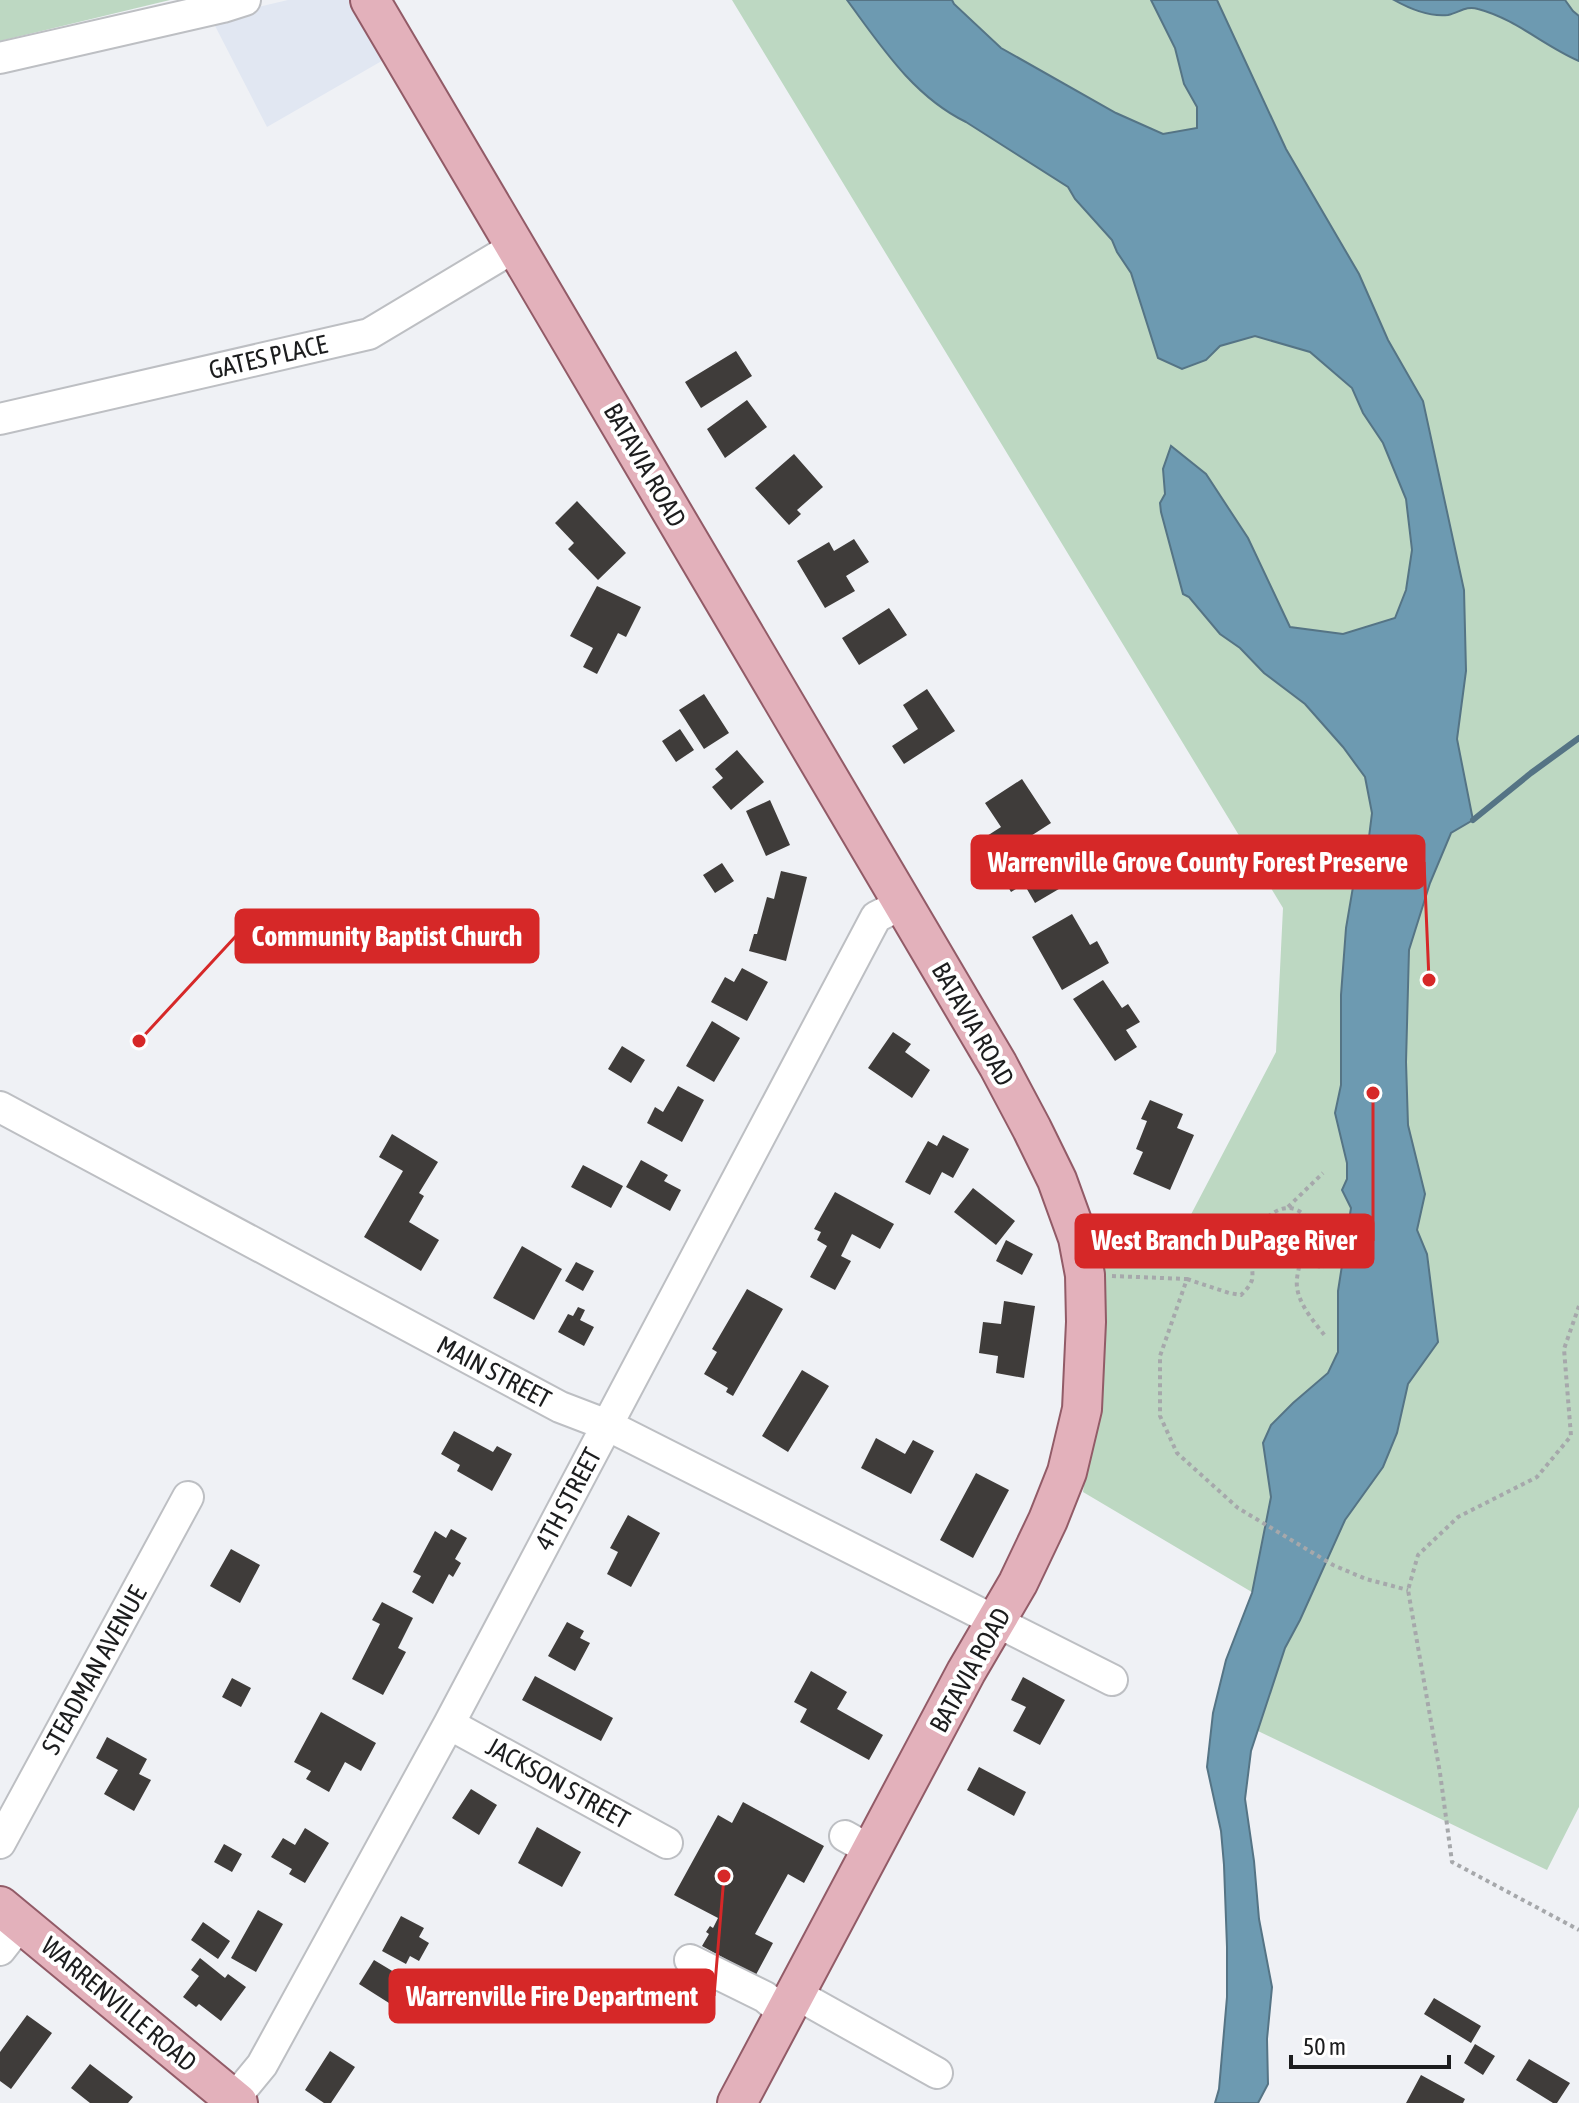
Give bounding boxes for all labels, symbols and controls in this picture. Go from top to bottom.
street label: GATES PLACE [206,329,330,385]
street label: BATAVIA ROAD [598,398,692,532]
callout: Warrenville Grove County Forest Preserve [972,836,1424,888]
text: Warrenville Grove County Forest Preserve [987,846,1408,878]
callout: Community Baptist Church [236,910,538,962]
text: Community Baptist Church [252,920,522,952]
street label: BATAVIA ROAD [926,957,1020,1091]
callout: West Branch DuPage River [1076,1215,1373,1267]
text: West Branch DuPage River [1090,1224,1357,1256]
street label: MAIN STREET [432,1330,557,1415]
street label: 4TH STREET [529,1442,608,1555]
street label: STEADMAN AVENUE [35,1581,153,1759]
street label: BATAVIA ROAD [924,1603,1016,1737]
street label: JACKSON STREET [481,1731,635,1835]
street label: WARRENVILLE ROAD [35,1931,203,2077]
callout: Warrenville Fire Department [390,1970,714,2022]
text: Warrenville Fire Department [405,1980,698,2012]
scale bar [1291,2019,1449,2069]
text: 50 m [1303,2033,1346,2060]

